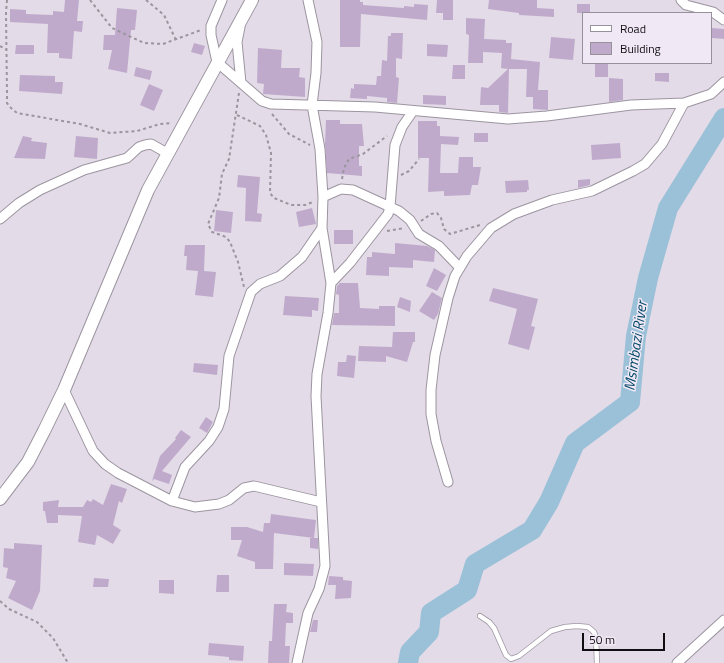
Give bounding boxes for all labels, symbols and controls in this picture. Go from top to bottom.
legend [582,12,712,64]
text: Road [620,19,646,38]
text: Building [620,39,661,58]
water label: Msimbazi River [622,300,652,392]
scale bar [584,625,667,651]
text: 50 m [589,630,615,649]

